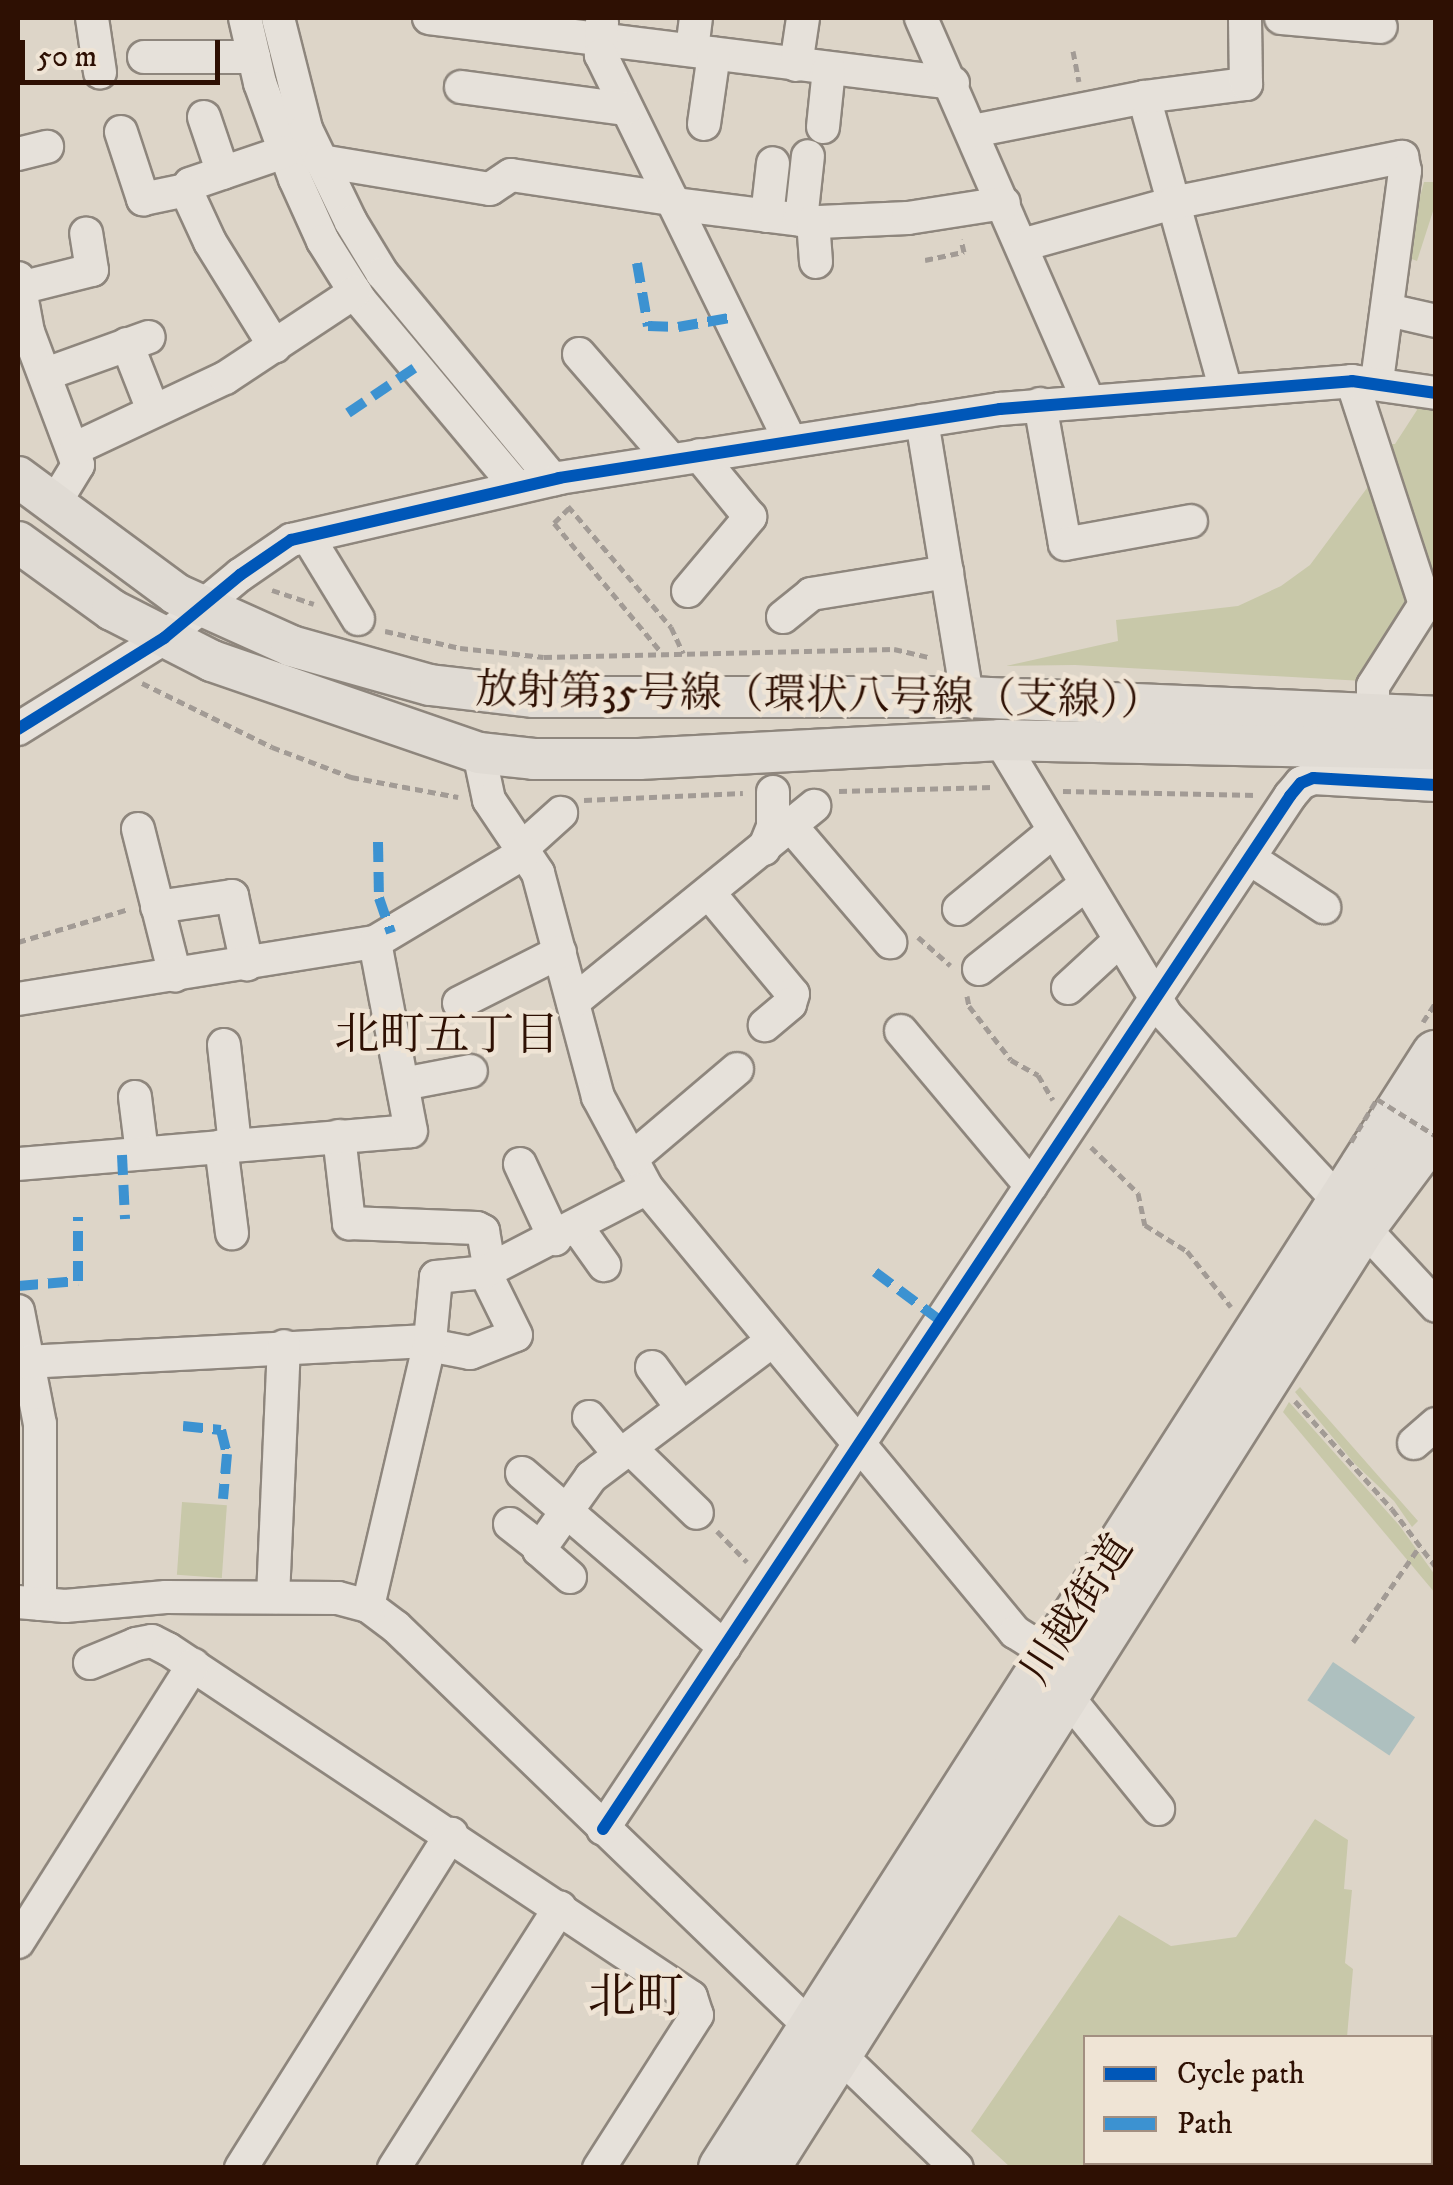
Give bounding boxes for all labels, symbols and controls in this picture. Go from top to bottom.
scale bar [25,20,225,82]
text: 50 m [37,39,97,76]
street label: 放射第35号線（環状八号線（支線）） [475,666,1163,728]
district label: 北町五丁目 [335,1010,559,1064]
street label: 川越街道 [1011,1526,1145,1694]
district label: 北町 [588,1970,684,2028]
legend [1083,2035,1433,2165]
text: Cycle path [1177,2056,1305,2093]
text: Path [1177,2106,1233,2143]

